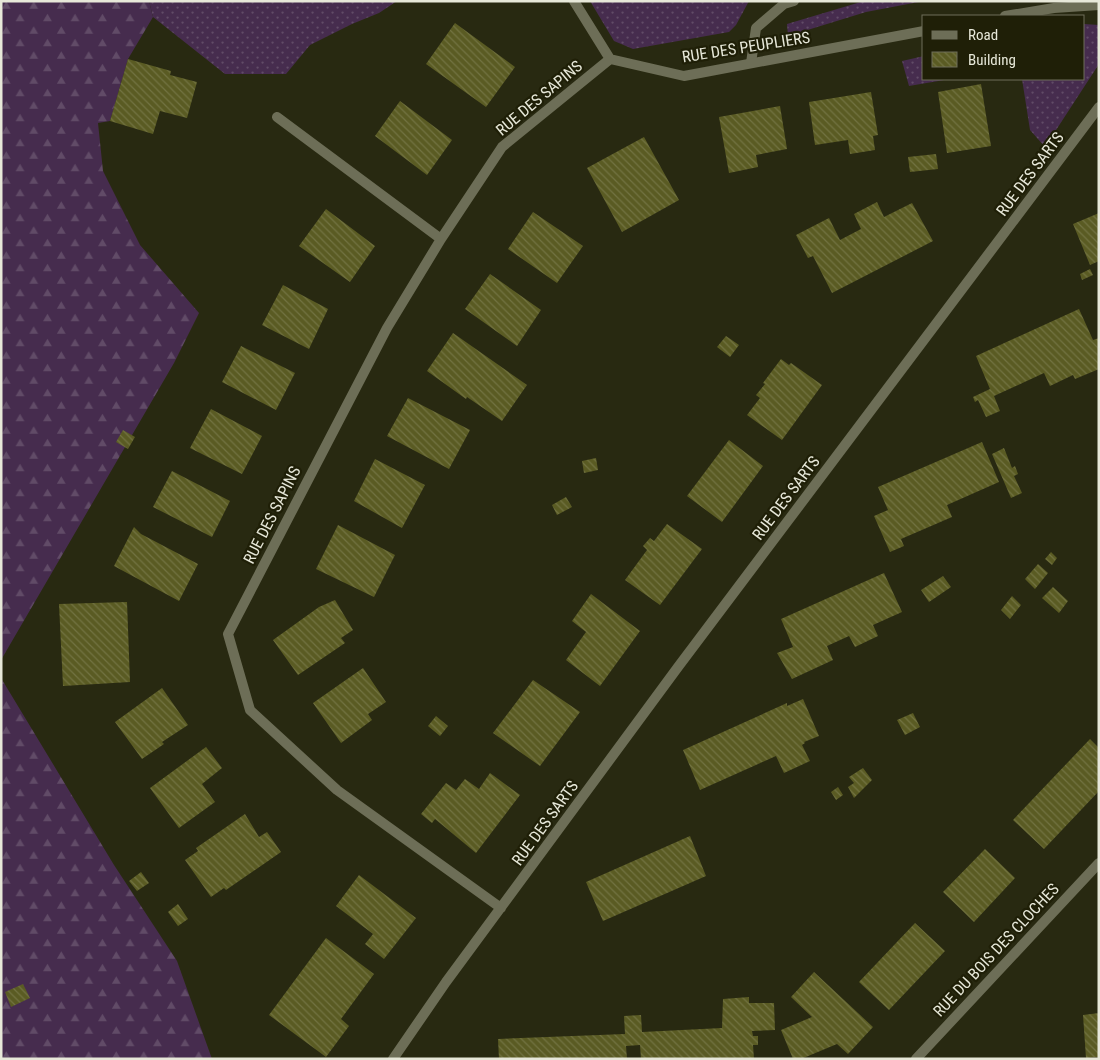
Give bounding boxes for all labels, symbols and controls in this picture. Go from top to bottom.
legend [922,15,1085,80]
text: Road [968,26,998,44]
street label: RUE DES PEUPLIERS [681,28,811,66]
text: Building [968,51,1016,69]
street label: RUE DES SAPINS [492,56,586,140]
street label: RUE DES SARTS [992,128,1068,220]
street label: RUE DES SARTS [748,452,824,544]
street label: RUE DES SAPINS [239,463,305,567]
street label: RUE DES SARTS [508,777,582,869]
street label: RUE DU BOIS DES CLOCHES [929,879,1063,1021]

